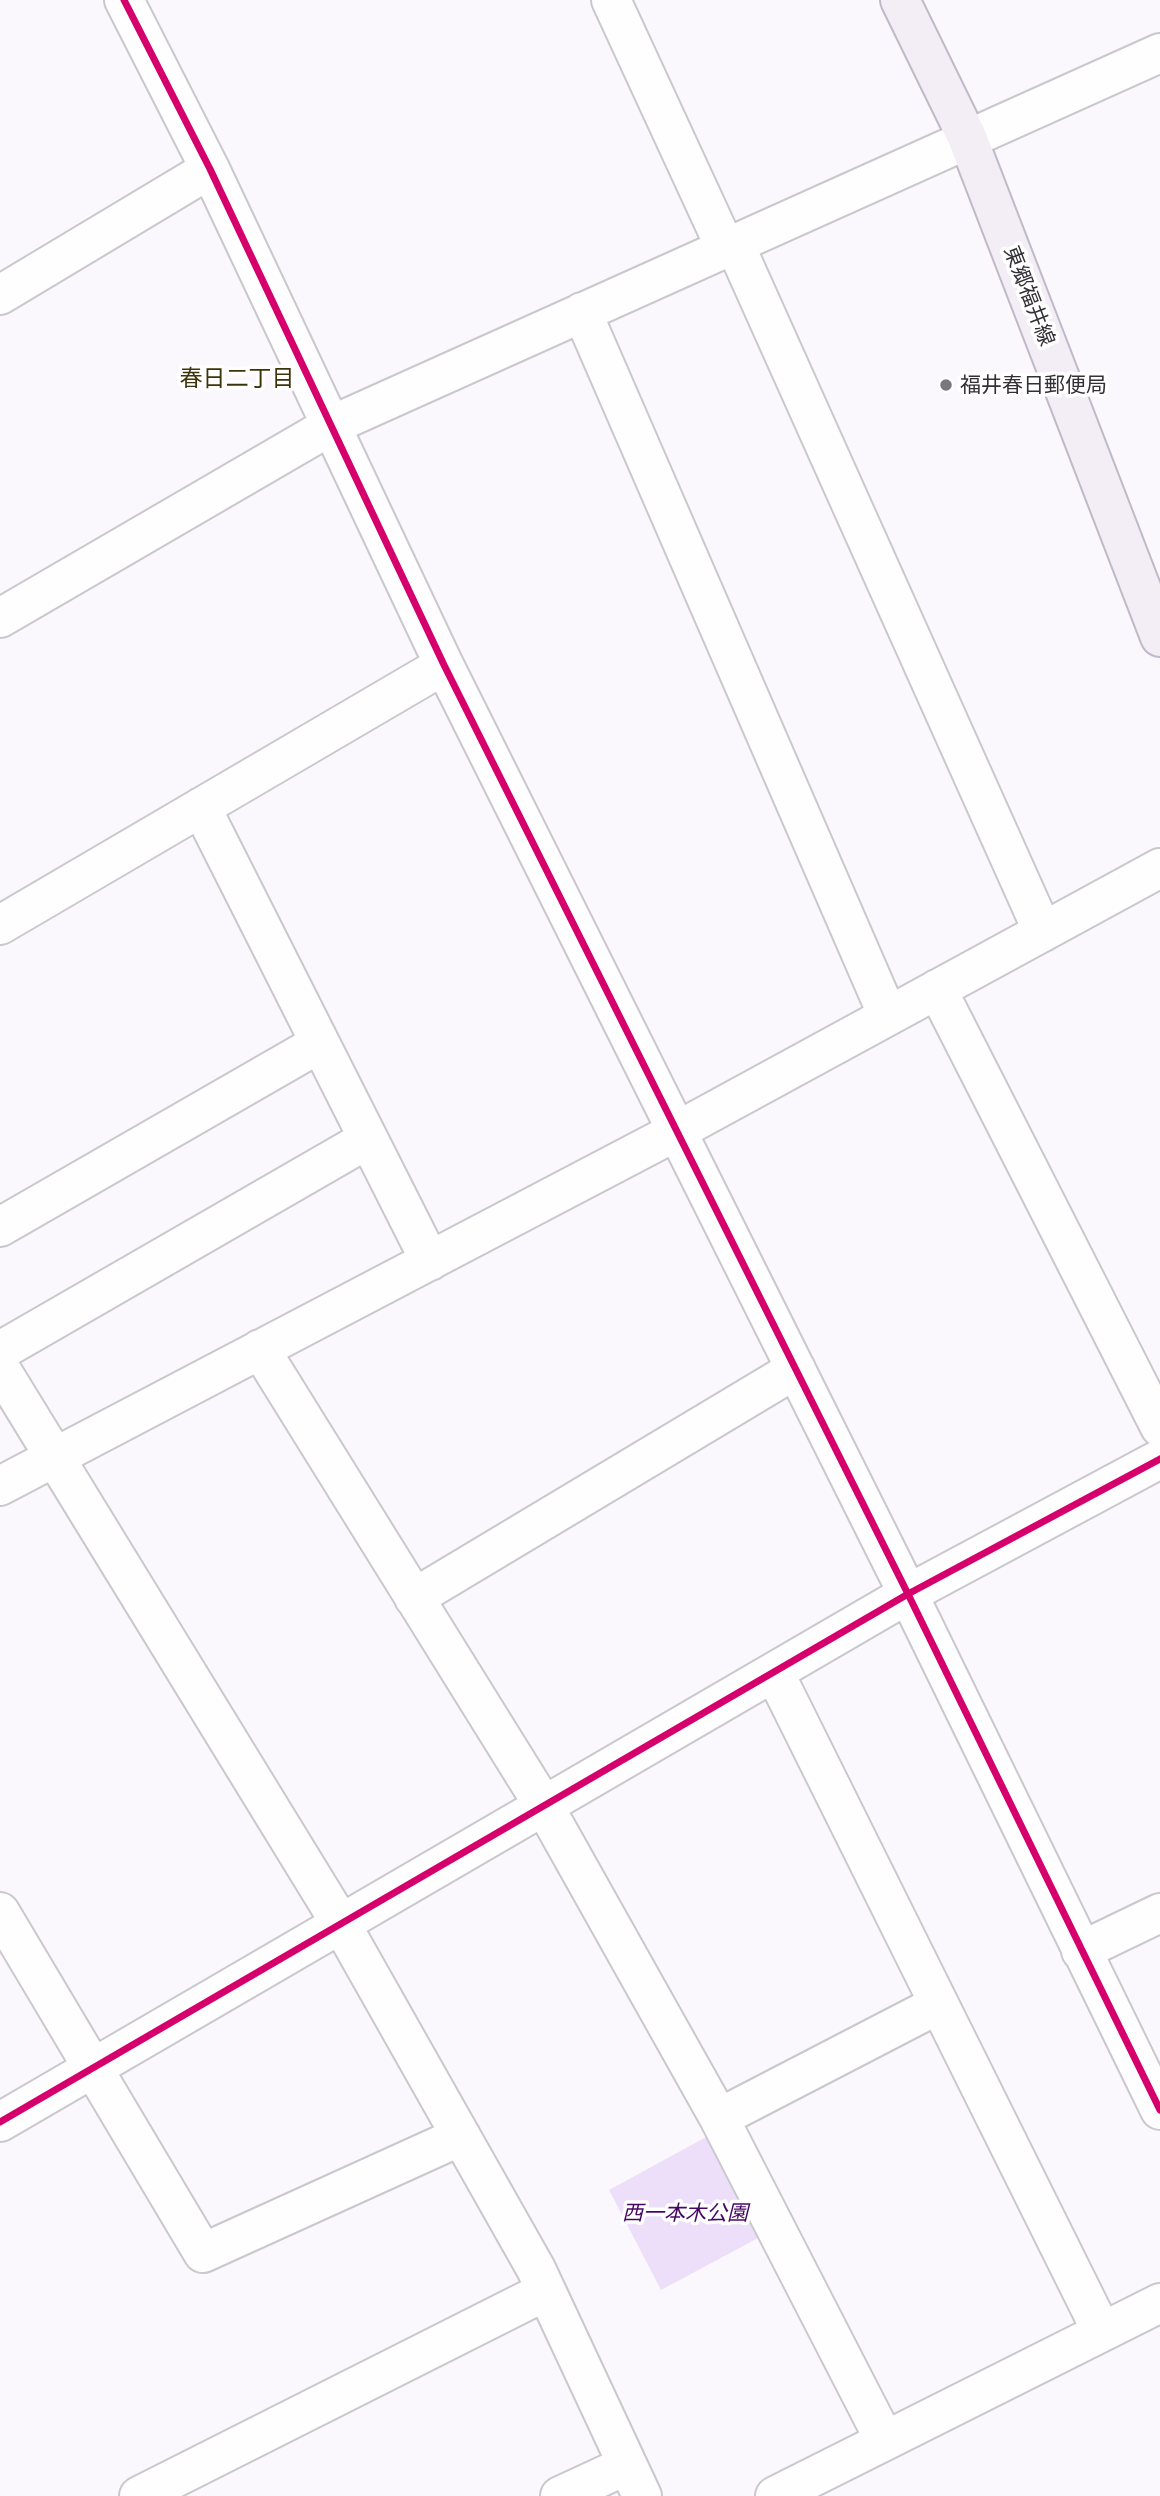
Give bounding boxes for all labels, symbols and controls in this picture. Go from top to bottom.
street label: 東郷福井線 [998,242,1060,350]
district label: 春日二丁目 [180,365,294,393]
place label: 福井春日郵便局 [960,372,1107,398]
marker: 福井春日郵便局 [938,377,954,393]
park label: 西一本木公園 [622,2200,748,2226]

